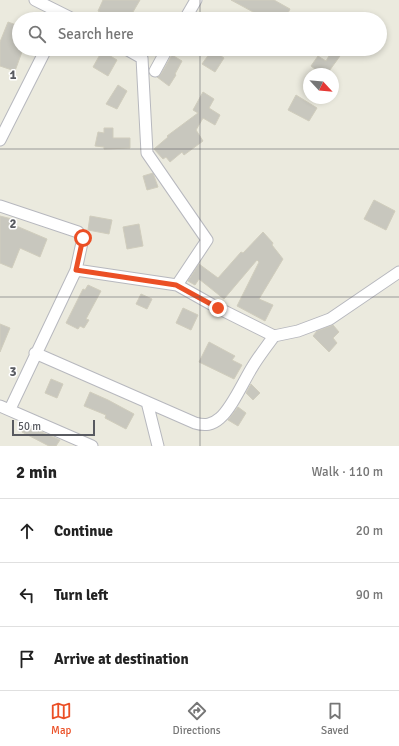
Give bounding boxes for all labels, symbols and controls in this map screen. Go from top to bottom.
search box [12,12,387,56]
icon: search [26,23,48,45]
text: Search here [58,25,134,43]
text: 1 [9,67,17,83]
north arrow [303,68,339,104]
text: 2 [9,216,17,232]
route start [74,229,92,247]
route end [209,299,227,317]
text: 3 [9,364,17,380]
scale bar [12,418,95,437]
text: 50 m [18,420,41,433]
text: 2 min [16,462,57,483]
text: Walk · 110 m [312,464,383,480]
icon: ahead [16,520,38,542]
text: Continue [54,522,113,540]
text: 20 m [356,523,383,539]
icon: left [16,584,38,606]
text: Turn left [54,586,108,604]
text: 90 m [356,587,383,603]
icon: arrive [16,648,38,670]
text: Arrive at destination [54,650,189,668]
tab: Map [50,700,72,737]
tab: Directions [173,700,221,737]
tab: Saved [321,700,349,737]

